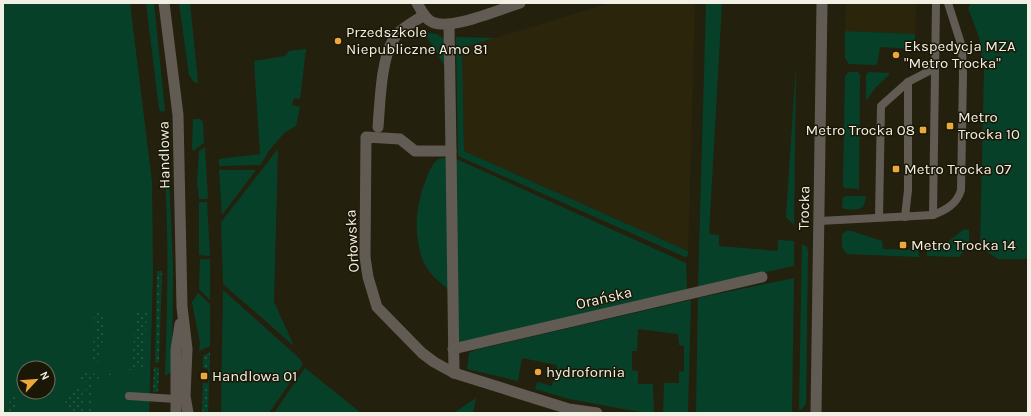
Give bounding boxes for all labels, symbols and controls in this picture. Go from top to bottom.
place label: Przedszkole Niepubliczne Amo 81 [346,23,488,58]
marker: Przedszkole Niepubliczne Amo 81 [333,36,343,46]
place label: Ekspedycja MZA "Metro Trocka" [904,37,1016,72]
marker: Ekspedycja MZA "Metro Trocka" [891,50,901,60]
place label: Metro Trocka 10 [958,108,1020,143]
street label: Handlowa [154,121,174,189]
place label: Metro Trocka 08 [806,121,915,139]
marker: Metro Trocka 10 [945,121,955,131]
marker: Metro Trocka 08 [918,125,928,135]
place label: Metro Trocka 07 [904,160,1011,178]
marker: Metro Trocka 07 [891,164,901,174]
street label: Trocka [795,186,813,230]
street label: Orłowska [341,209,363,273]
place label: Metro Trocka 14 [911,236,1016,254]
marker: Metro Trocka 14 [898,240,908,250]
street label: Orańska [574,283,634,313]
north arrow [16,360,56,400]
place label: hydrofornia [546,363,625,381]
place label: Handlowa 01 [212,367,297,385]
marker: hydrofornia [533,367,543,377]
text: N [37,369,52,382]
marker: Handlowa 01 [199,371,209,381]

